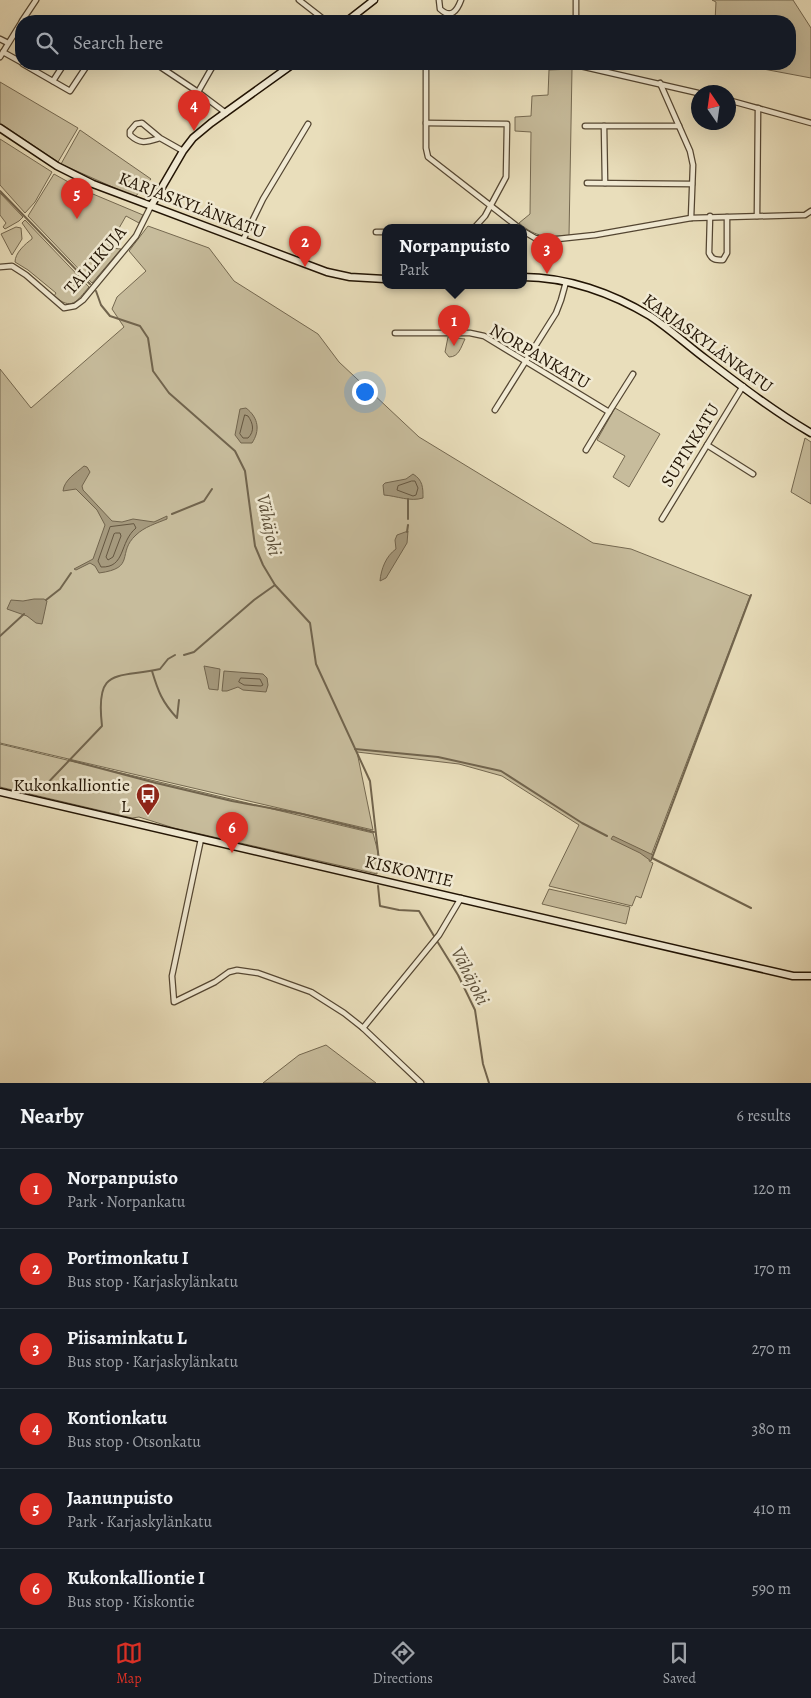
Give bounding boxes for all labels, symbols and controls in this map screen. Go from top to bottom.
search box [15,15,796,70]
icon: search [33,29,61,57]
text: Search here [73,30,163,56]
north arrow [691,85,736,130]
pin: 4 [178,90,210,131]
street label: KARJASKYLÄNKATU [115,166,269,244]
pin: 5 [61,178,93,219]
street label: TALLIKUJA [58,220,132,299]
popup [382,224,527,289]
pin: 2 [289,226,321,267]
text: Norpanpuisto [399,233,510,259]
pin: 3 [531,233,563,274]
text: Park [399,259,429,281]
street label: KARJASKYLÄNKATU [638,288,778,398]
pin: 1 [438,305,470,346]
street label: NORPANKATU [485,317,595,395]
your location [352,379,378,405]
street label: SUPINKATU [655,399,725,491]
water label: Vähäjoki [250,492,288,558]
place label: Kukonkalliontie L [13,773,131,818]
bus stop icon: Kukonkalliontie L [135,782,161,816]
pin: 6 [216,812,248,853]
street label: KISKONTIE [362,849,456,893]
water label: Vähäjoki [444,942,496,1010]
text: Nearby [20,1102,83,1130]
text: 6 results [737,1105,791,1127]
text: Norpanpuisto [67,1165,178,1191]
text: 1 [33,1178,39,1200]
text: 120 m [753,1178,791,1200]
text: Park · Norpankatu [67,1191,186,1213]
text: Portimonkatu I [67,1245,189,1271]
text: 2 [32,1258,40,1280]
text: 170 m [754,1258,791,1280]
text: Bus stop · Karjaskylänkatu [67,1271,238,1293]
text: Piisaminkatu L [67,1325,187,1351]
text: 3 [33,1338,39,1360]
text: 270 m [752,1338,791,1360]
text: Bus stop · Karjaskylänkatu [67,1351,238,1373]
text: Kontionkatu [67,1405,167,1431]
text: 4 [32,1418,40,1440]
text: 380 m [752,1418,791,1440]
text: Bus stop · Otsonkatu [67,1431,201,1453]
text: Jaanunpuisto [67,1485,173,1511]
text: 5 [33,1498,39,1520]
text: 410 m [753,1498,791,1520]
text: Park · Karjaskylänkatu [67,1511,212,1533]
text: Kukonkalliontie I [67,1565,205,1591]
text: 6 [32,1578,40,1600]
text: 590 m [752,1578,791,1600]
text: Bus stop · Kiskontie [67,1591,195,1613]
tab: Map [115,1639,143,1688]
tab: Directions [373,1639,433,1688]
tab: Saved [663,1639,696,1688]

